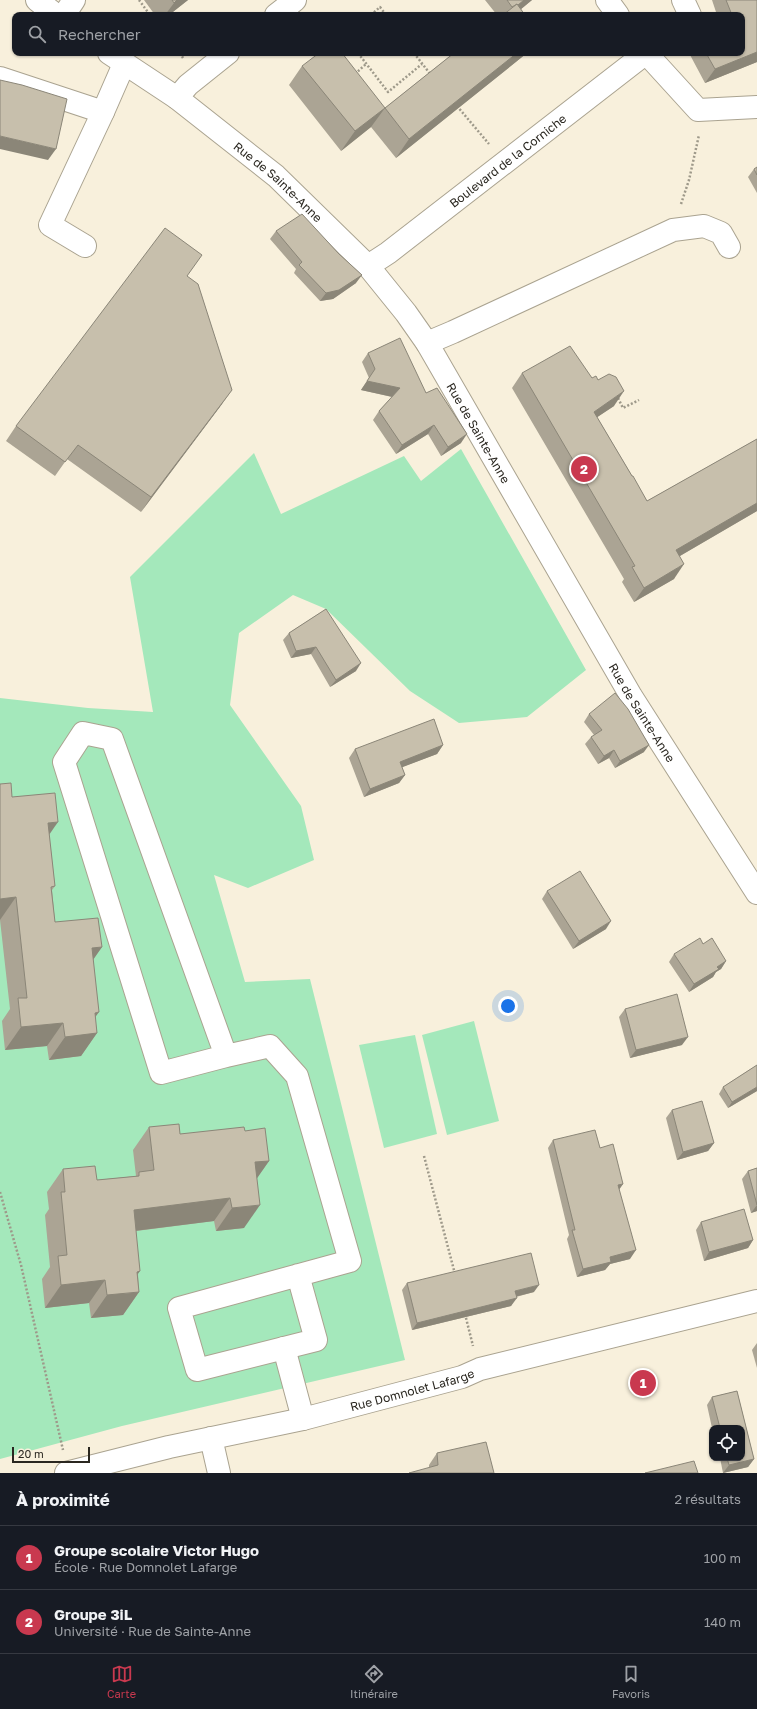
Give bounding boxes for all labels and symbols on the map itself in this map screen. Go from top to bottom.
street label: Boulevard de la Corniche [446,110,569,210]
street label: Rue de Sainte-Anne [231,138,326,225]
street label: Rue de Sainte-Anne [444,380,514,486]
pin: 2 [571,454,597,484]
street label: Rue de Sainte-Anne [606,660,679,765]
your location [498,996,518,1016]
street label: Rue Domnolet Lafarge [348,1365,476,1414]
pin: 1 [630,1368,656,1398]
scale bar [12,1445,90,1464]

